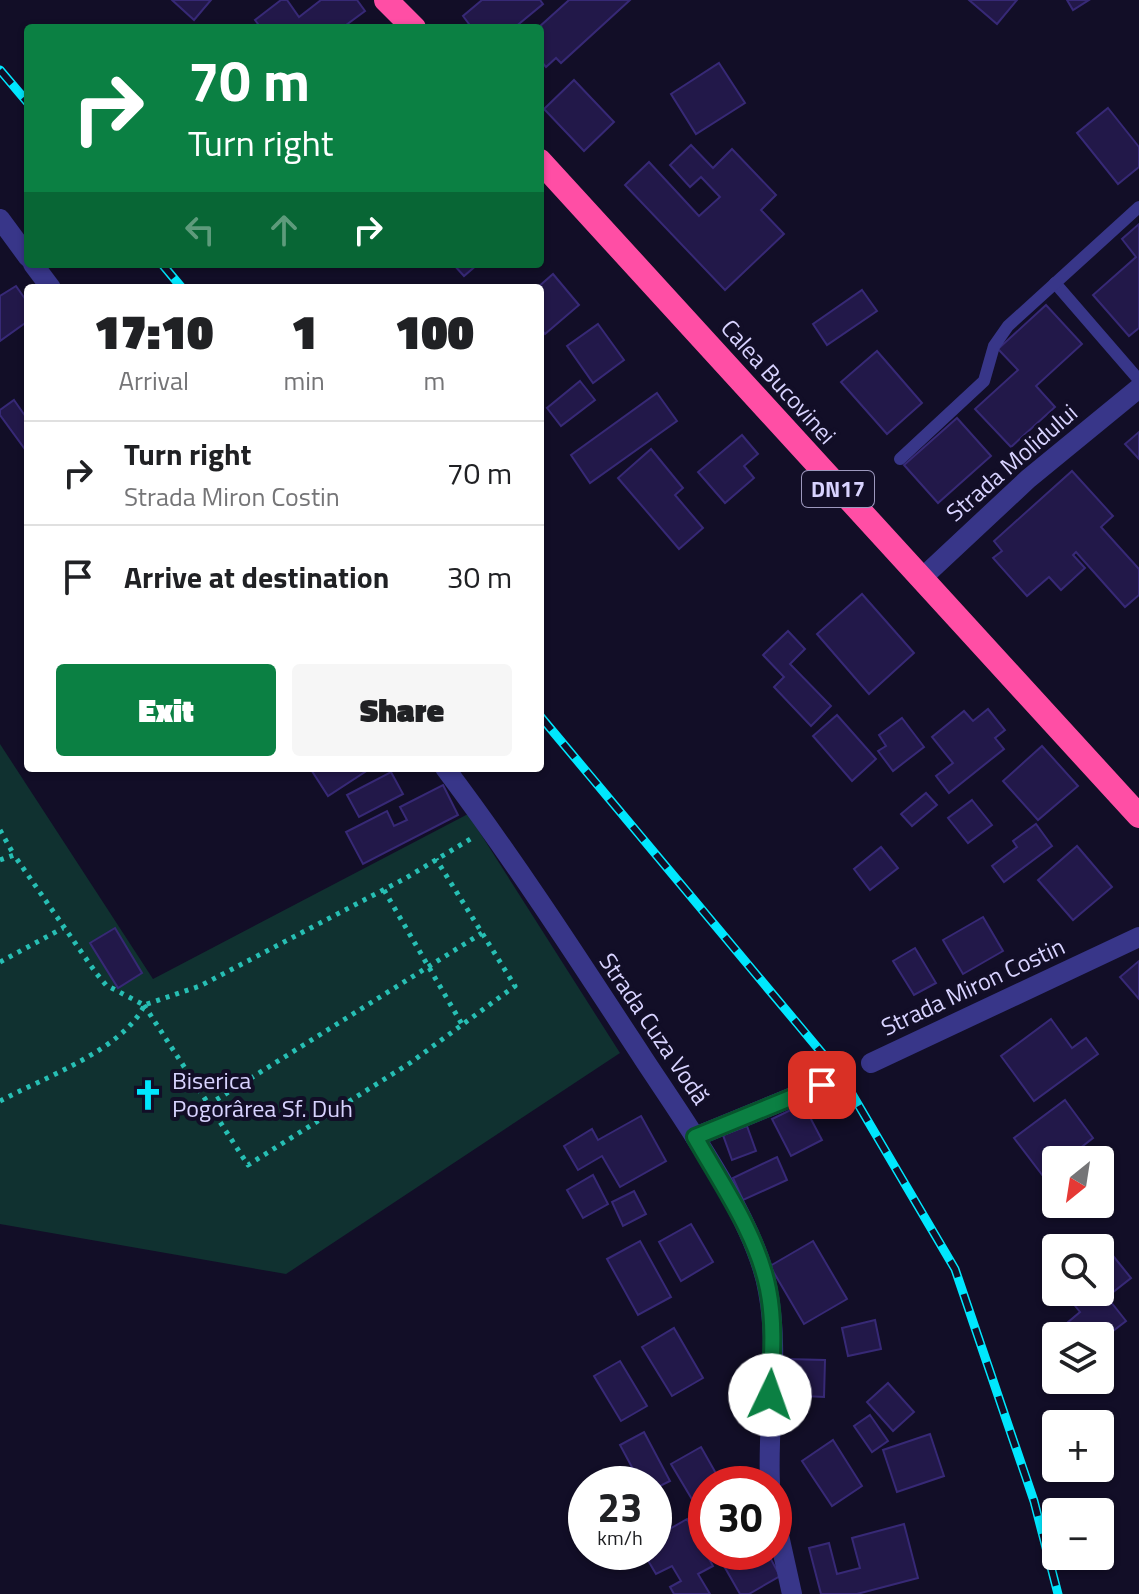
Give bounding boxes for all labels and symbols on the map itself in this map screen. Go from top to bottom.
street label: Calea Bucovinei [713,311,845,452]
street label: Strada Molidului [938,395,1085,530]
road number: DN17 [802,471,874,507]
street label: Strada Miron Costin [875,928,1070,1044]
street label: Strada Cuza Vodă [591,945,719,1111]
pin [788,1051,856,1119]
place label: Biserica Pogorârea Sf. Duh [172,1062,353,1126]
church icon: Biserica Pogorârea Sf. Duh [131,1078,165,1112]
north arrow [1042,1146,1114,1218]
position arrow [728,1353,812,1437]
speed limit sign: 30 [688,1466,792,1570]

